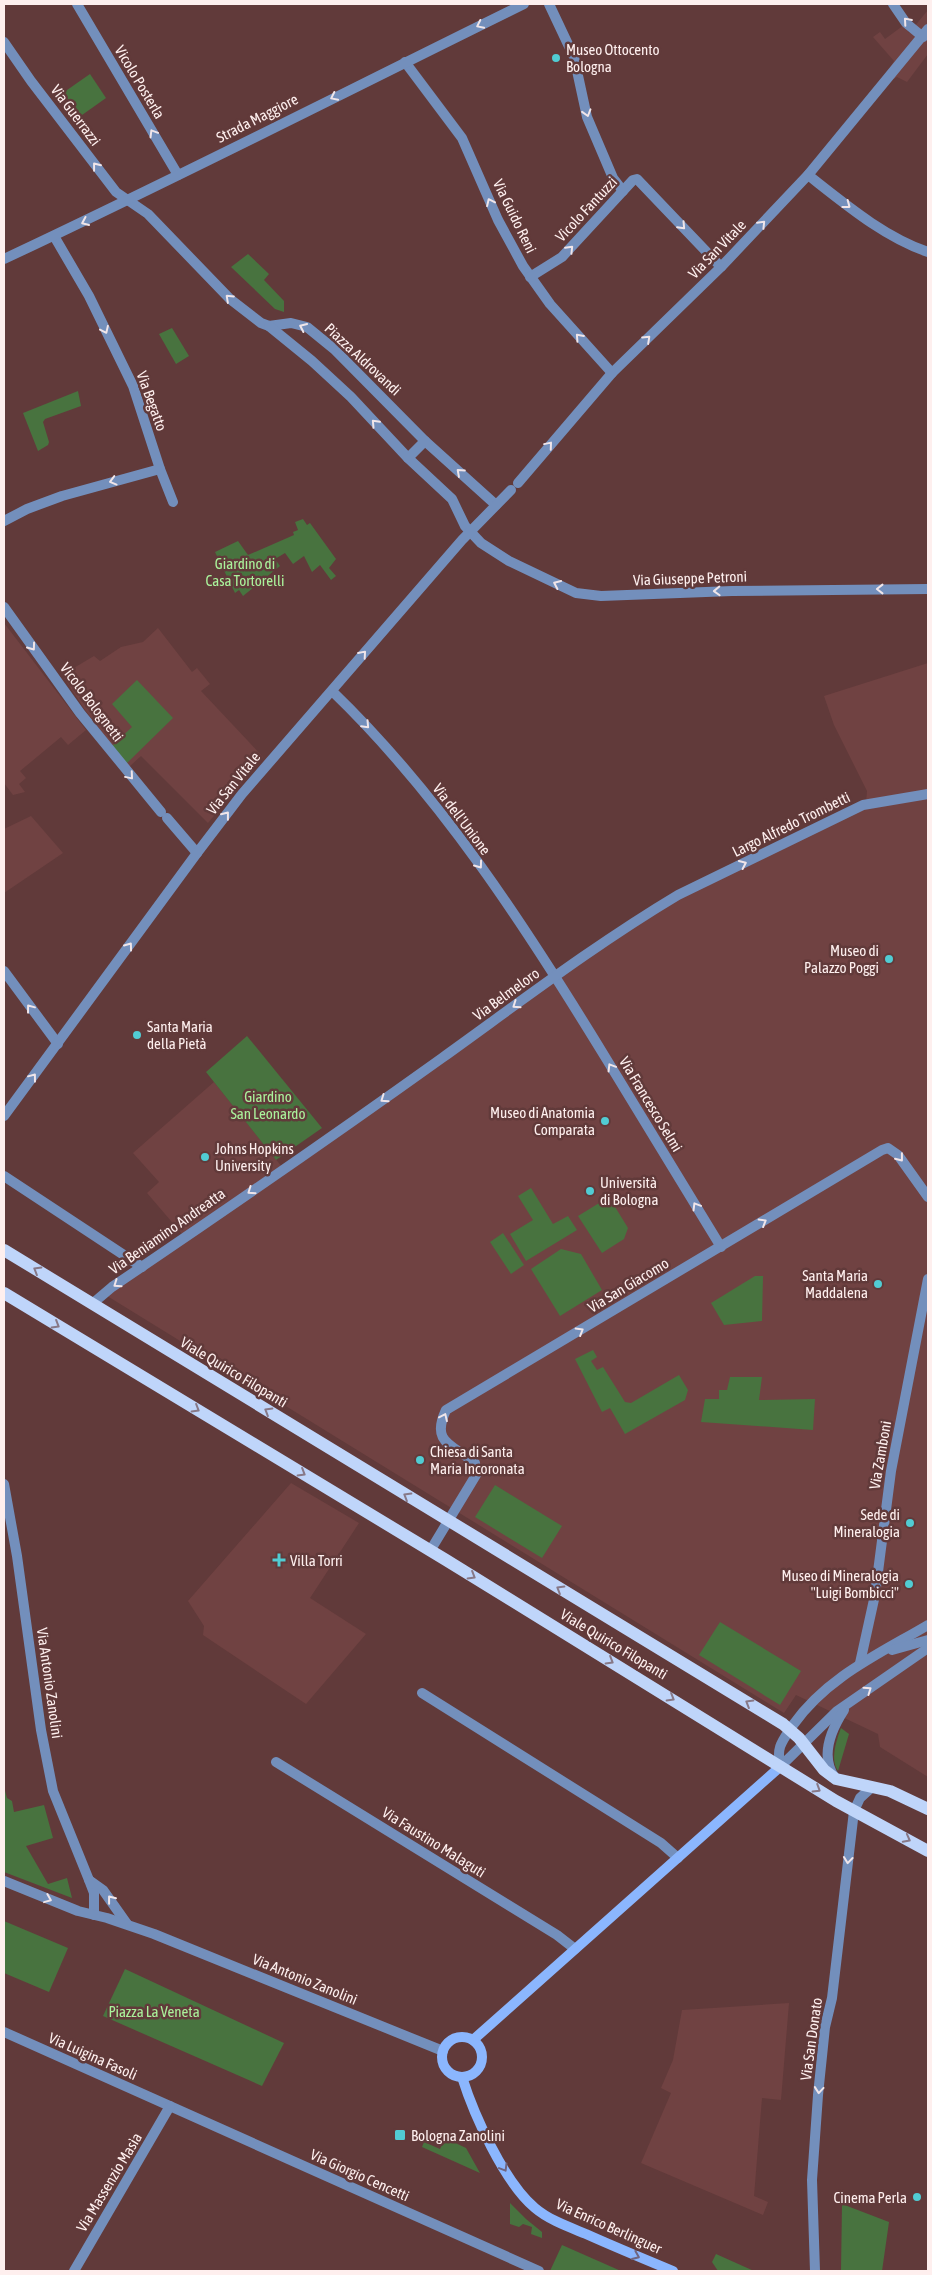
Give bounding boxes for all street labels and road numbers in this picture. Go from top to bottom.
street label: Vicolo Posterla [112,42,168,122]
street label: Via Guerrazzi [48,81,104,149]
street label: Strada Maggiore [213,90,301,146]
street label: Vicolo Fantuzzi [552,173,620,245]
street label: Via Guido Reni [490,176,540,256]
street label: Via San Vitale [685,216,749,282]
street label: Piazza Aldrovandi [321,319,405,399]
street label: Via Begatto [133,369,171,433]
street label: Via Giuseppe Petroni [633,568,747,588]
street label: Vicolo Bolognetti [57,659,127,745]
street label: Via San Vitale [203,748,263,818]
street label: Via dell'Unione [430,780,494,858]
street label: Largo Alfredo Trombetti [729,788,853,860]
street label: Via Belmeloro [470,964,542,1024]
street label: Via Francesco Selmi [616,1054,686,1154]
street label: Via Beniamino Andreatta [106,1185,228,1277]
street label: Via San Giacomo [585,1254,671,1316]
street label: Viale Quirico Filopanti [177,1333,291,1411]
street label: Via Zamboni [866,1419,894,1491]
street label: Viale Quirico Filopanti [557,1605,671,1683]
street label: Via Antonio Zanolini [34,1627,66,1739]
street label: Via Faustino Malaguti [379,1803,489,1881]
street label: Via Antonio Zanolini [250,1950,360,2008]
street label: Via San Donato [797,1997,825,2081]
street label: Via Luigina Fasoli [46,2029,140,2083]
street label: Via Massenzio Masìa [73,2130,145,2234]
street label: Via Giorgio Cencetti [308,2146,412,2204]
street label: Via Enrico Berlinguer [553,2195,665,2257]

